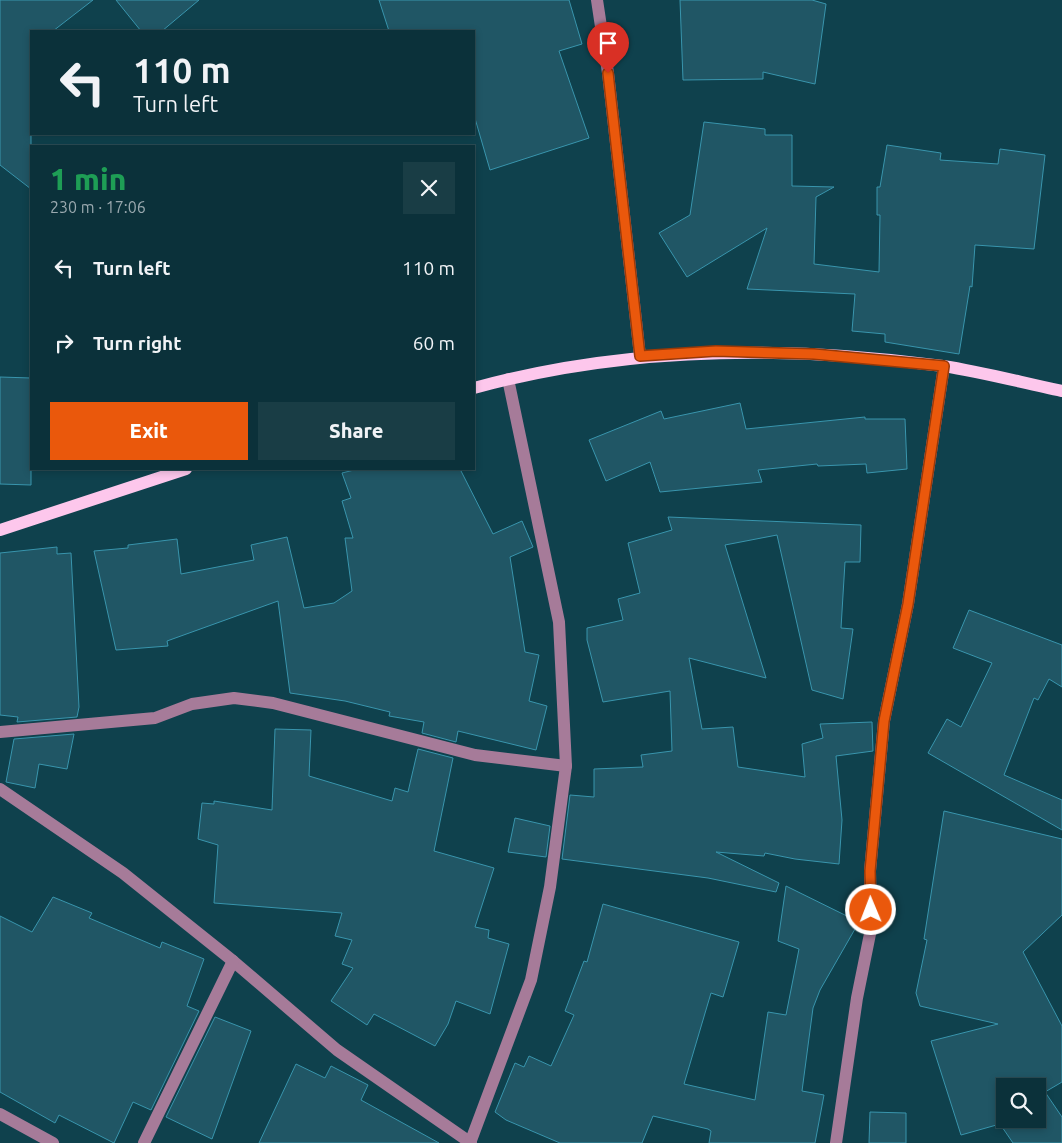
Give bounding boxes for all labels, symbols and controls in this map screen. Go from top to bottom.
pin [587,22,629,73]
icon: arrive [594,29,622,57]
icon: left [50,50,115,115]
text: 110 m [133,50,231,90]
text: Turn left [133,91,218,116]
text: 1 min [50,162,126,196]
button: close [403,162,455,214]
text: 230 m · 17:06 [50,198,146,216]
icon: left [50,254,78,282]
text: Turn left [93,257,171,279]
text: 110 m [402,257,455,279]
icon: right [50,329,78,357]
text: Turn right [93,332,181,354]
text: 60 m [413,332,455,354]
button: Exit [50,402,248,460]
button: Share [258,402,455,460]
position arrow [844,883,896,935]
map controls [996,1078,1046,1128]
button: search [996,1078,1046,1128]

